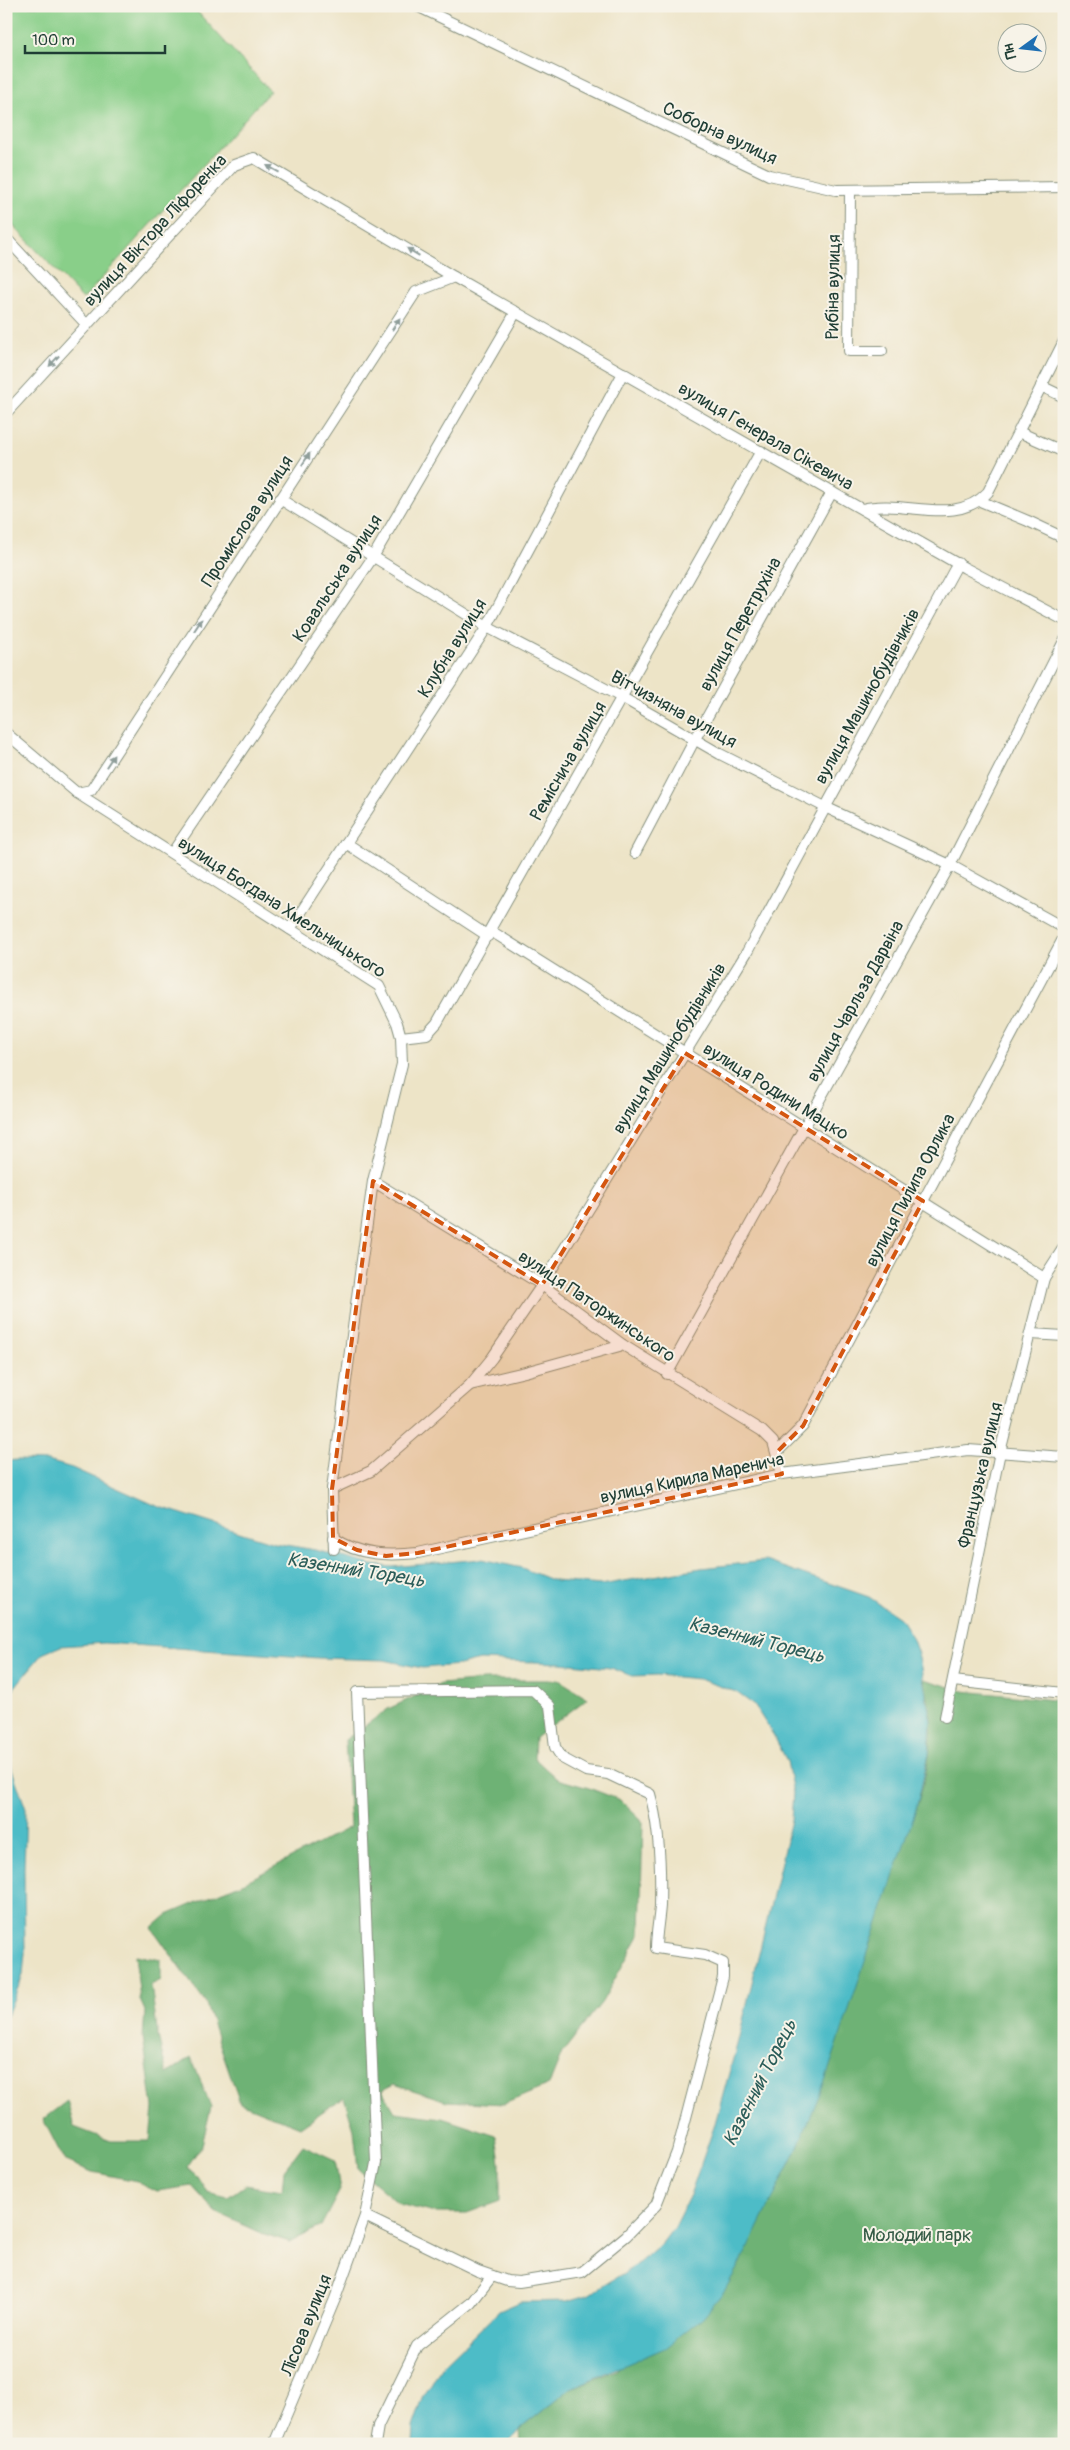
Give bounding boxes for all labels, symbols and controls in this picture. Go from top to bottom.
scale bar [25,22,165,54]
north arrow [998,22,1048,72]
text: 100 m [32,31,75,50]
text: Пн [1000,42,1020,61]
street label: Соборна вулиця [659,97,781,170]
street label: вулиця Віктора Ліфоренка [79,149,232,311]
one-way arrow [267,164,280,173]
street label: Рибіна вулиця [821,234,846,340]
one-way arrow [406,247,419,256]
one-way arrow [391,317,401,330]
one-way arrow [48,354,60,366]
street label: вулиця Генерала Сікевича [674,377,857,496]
street label: Промислова вулиця [196,451,298,591]
one-way arrow [301,452,311,466]
street label: Ковальська вулиця [288,510,387,646]
street label: вулиця Перетрухіна [694,553,787,695]
street label: Клубна вулиця [413,594,492,702]
street label: вулиця Машинобудівників [809,604,925,788]
one-way arrow [194,618,203,631]
street label: Вітчизняна вулиця [607,665,741,754]
street label: Реміснича вулиця [525,697,612,825]
one-way arrow [105,754,115,767]
street label: вулиця Богдана Хмельницького [173,831,390,984]
street label: вулиця Чарльза Дарвіна [801,916,909,1086]
street label: вулиця Машинобудівників [607,958,732,1138]
street label: вулиця Родини Мацко [699,1037,853,1146]
street label: вулиця Пилипа Орлика [860,1110,961,1271]
street label: вулиця Паторжинського [514,1245,680,1368]
street label: Французька вулиця [953,1400,1008,1550]
street label: вулиця Кирила Маренича [598,1448,786,1509]
water label: Казенний Торець [285,1547,426,1593]
water label: Казенний Торець [687,1612,827,1668]
water label: Казенний Торець [718,2015,802,2150]
park label: Молодий парк [863,2224,971,2247]
street label: Лісова вулиця [275,2271,337,2380]

